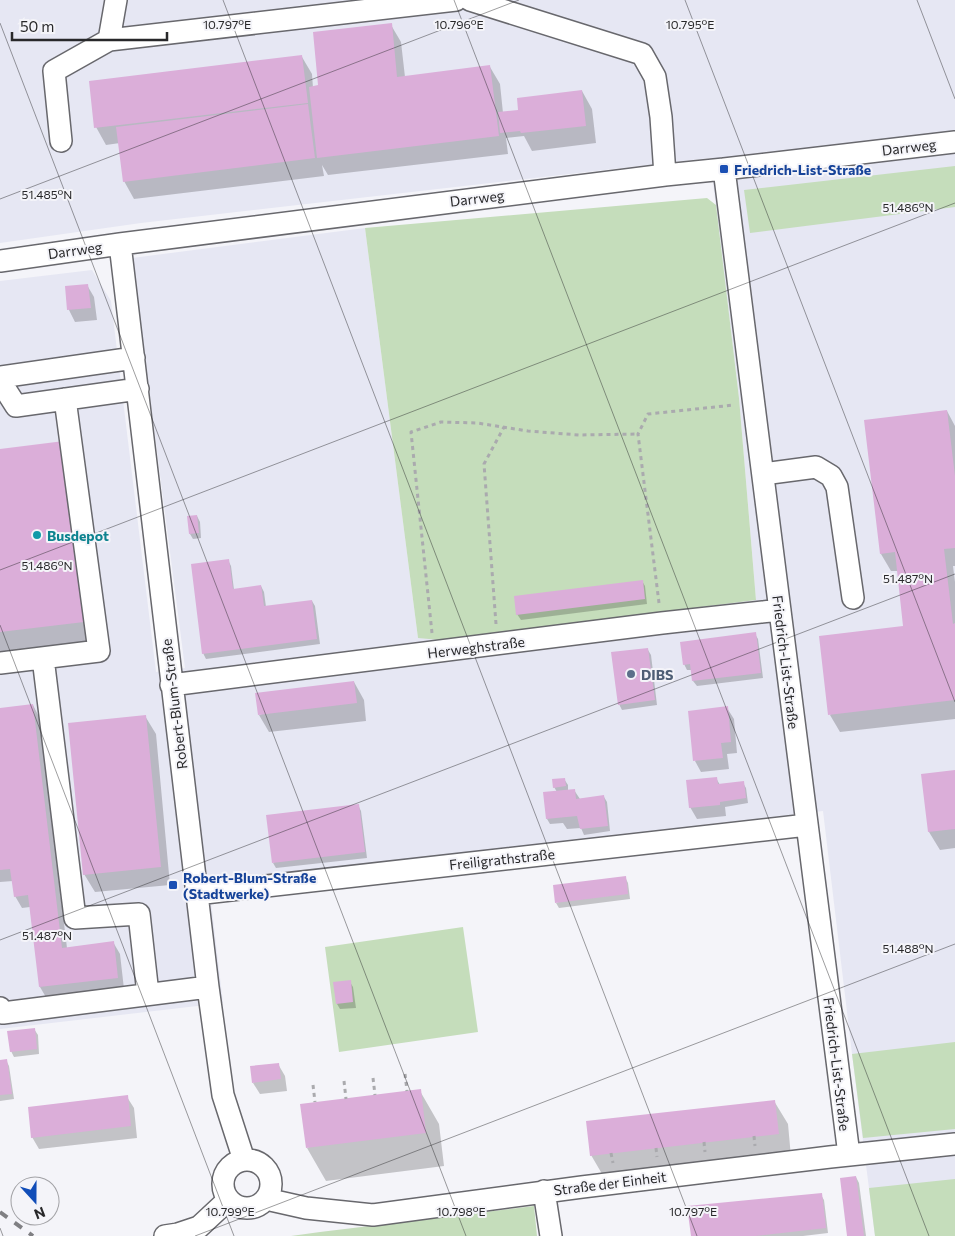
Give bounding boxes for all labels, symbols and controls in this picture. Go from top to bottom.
scale bar [12,10,168,42]
text: 50 m [20,17,54,35]
text: 10.797°E [203,17,251,31]
text: 10.796°E [434,17,484,31]
text: 10.795°E [666,17,714,31]
street label: Darrweg [881,135,938,159]
place label: Friedrich-List-Straße [734,161,871,178]
marker: Friedrich-List-Straße [718,163,730,175]
street label: Darrweg [449,186,506,210]
text: 51.485°N [22,187,72,201]
text: 51.486°N [882,200,934,214]
street label: Darrweg [47,238,104,262]
place label: Busdepot [47,527,109,544]
marker: Busdepot [31,529,43,541]
text: 51.486°N [21,558,73,572]
text: 51.487°N [883,571,933,585]
street label: Friedrich-List-Straße [769,594,803,730]
street label: Herweghstraße [426,633,526,661]
street label: Robert-Blum-Straße [158,638,190,770]
place label: DIBS [641,666,673,683]
marker: DIBS [625,668,637,680]
street label: Freiligrathstraße [448,845,556,873]
place label: Robert-Blum-Straße (Stadtwerke) [183,869,316,902]
marker: Robert-Blum-Straße (Stadtwerke) [167,879,179,891]
text: 51.487°N [22,928,72,942]
text: 51.488°N [882,941,934,955]
street label: Friedrich-List-Straße [820,996,854,1132]
street label: Straße der Einheit [553,1168,668,1198]
north arrow [10,1176,60,1226]
text: N [32,1204,48,1223]
text: 10.799°E [205,1204,255,1218]
text: 10.798°E [436,1204,486,1218]
text: 10.797°E [669,1204,717,1218]

